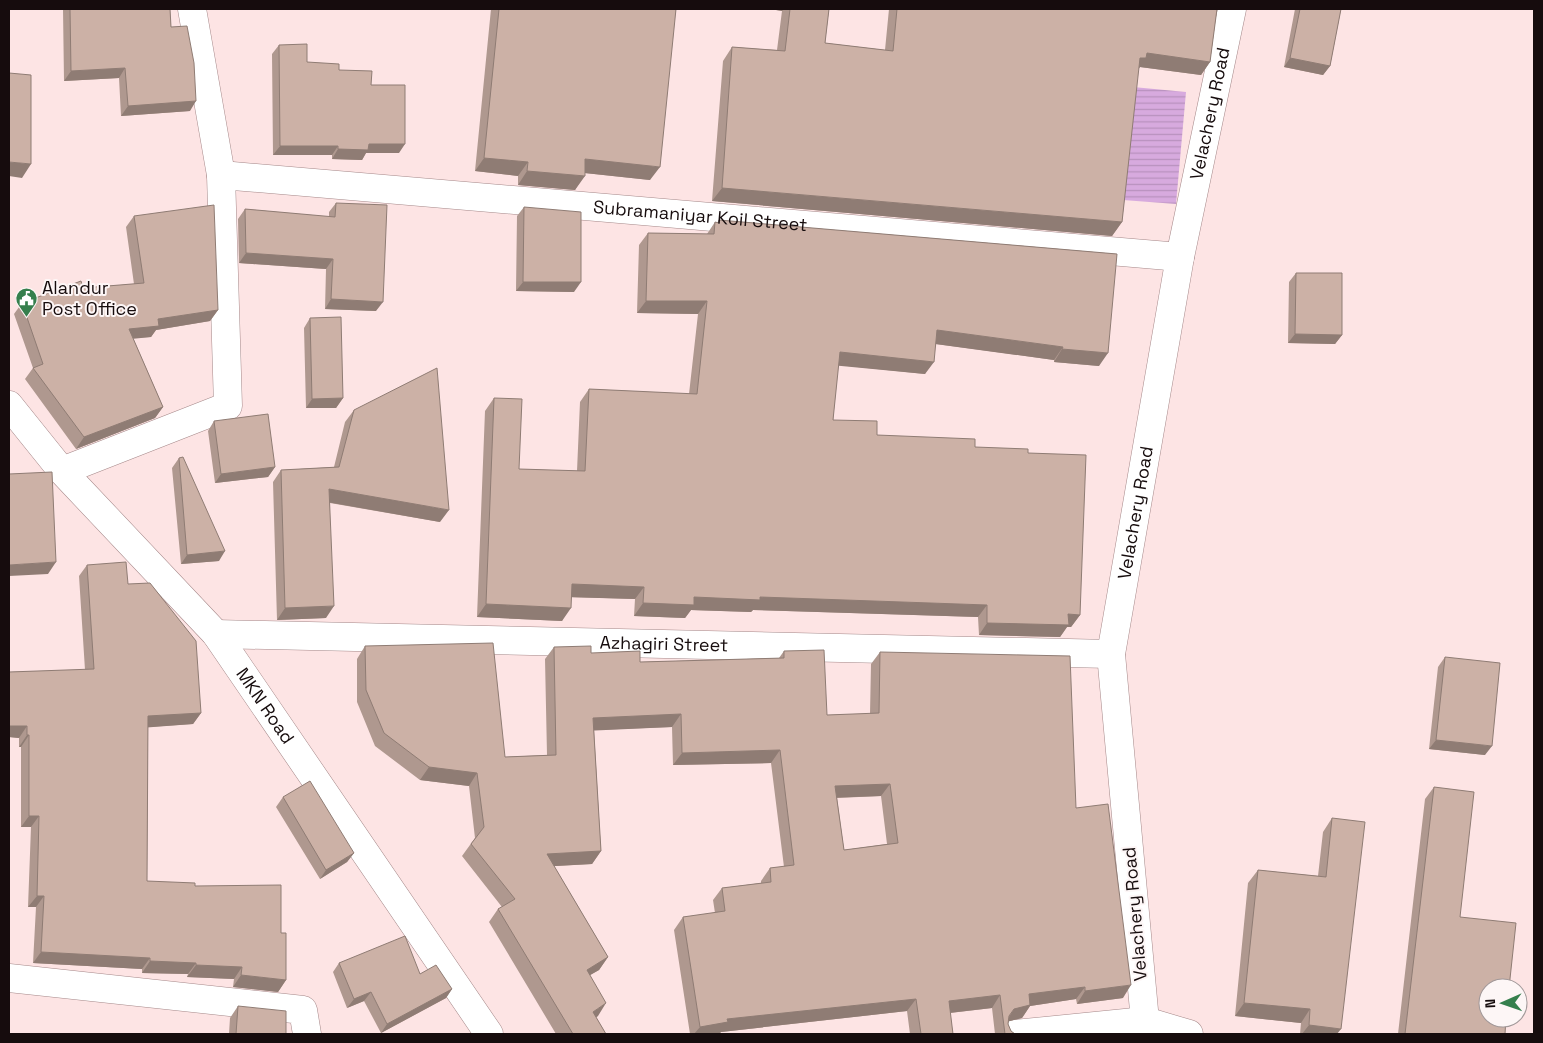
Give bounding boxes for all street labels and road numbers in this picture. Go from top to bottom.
street label: Velachery Road [1184,45,1235,182]
street label: Subramaniyar Koil Street [592,195,808,236]
street label: Velachery Road [1112,444,1158,581]
street label: Azhagiri Street [599,631,729,656]
street label: MKN Road [231,663,300,748]
street label: Velachery Road [1117,846,1152,982]

